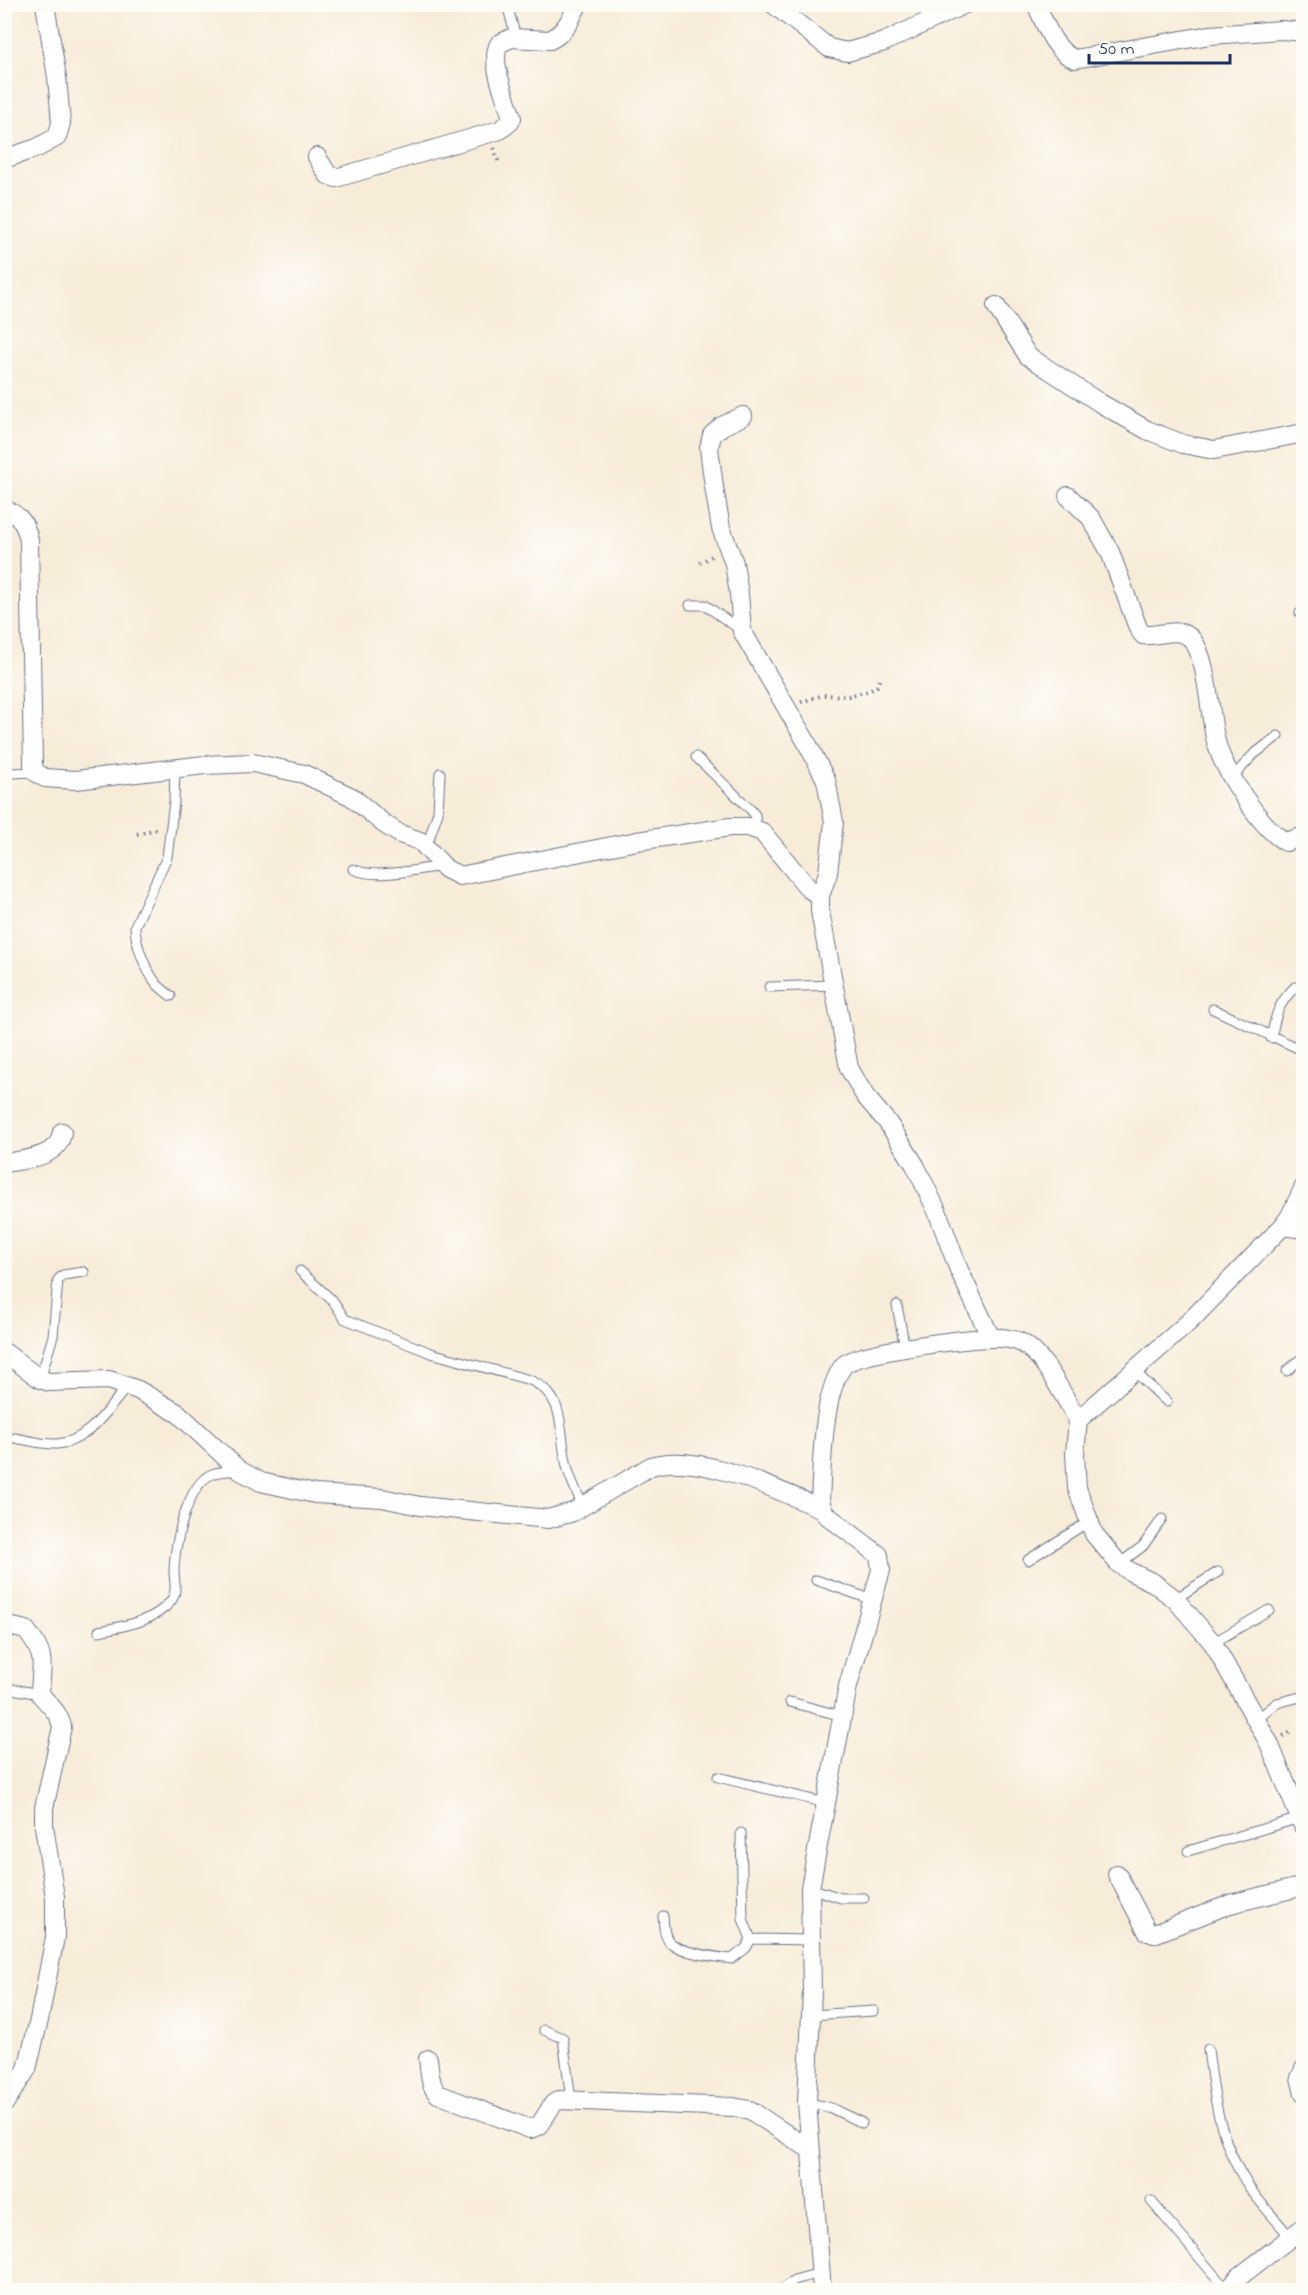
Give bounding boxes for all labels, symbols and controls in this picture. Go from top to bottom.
scale bar [1089,27,1230,65]
text: 50 m [1098,37,1135,63]

